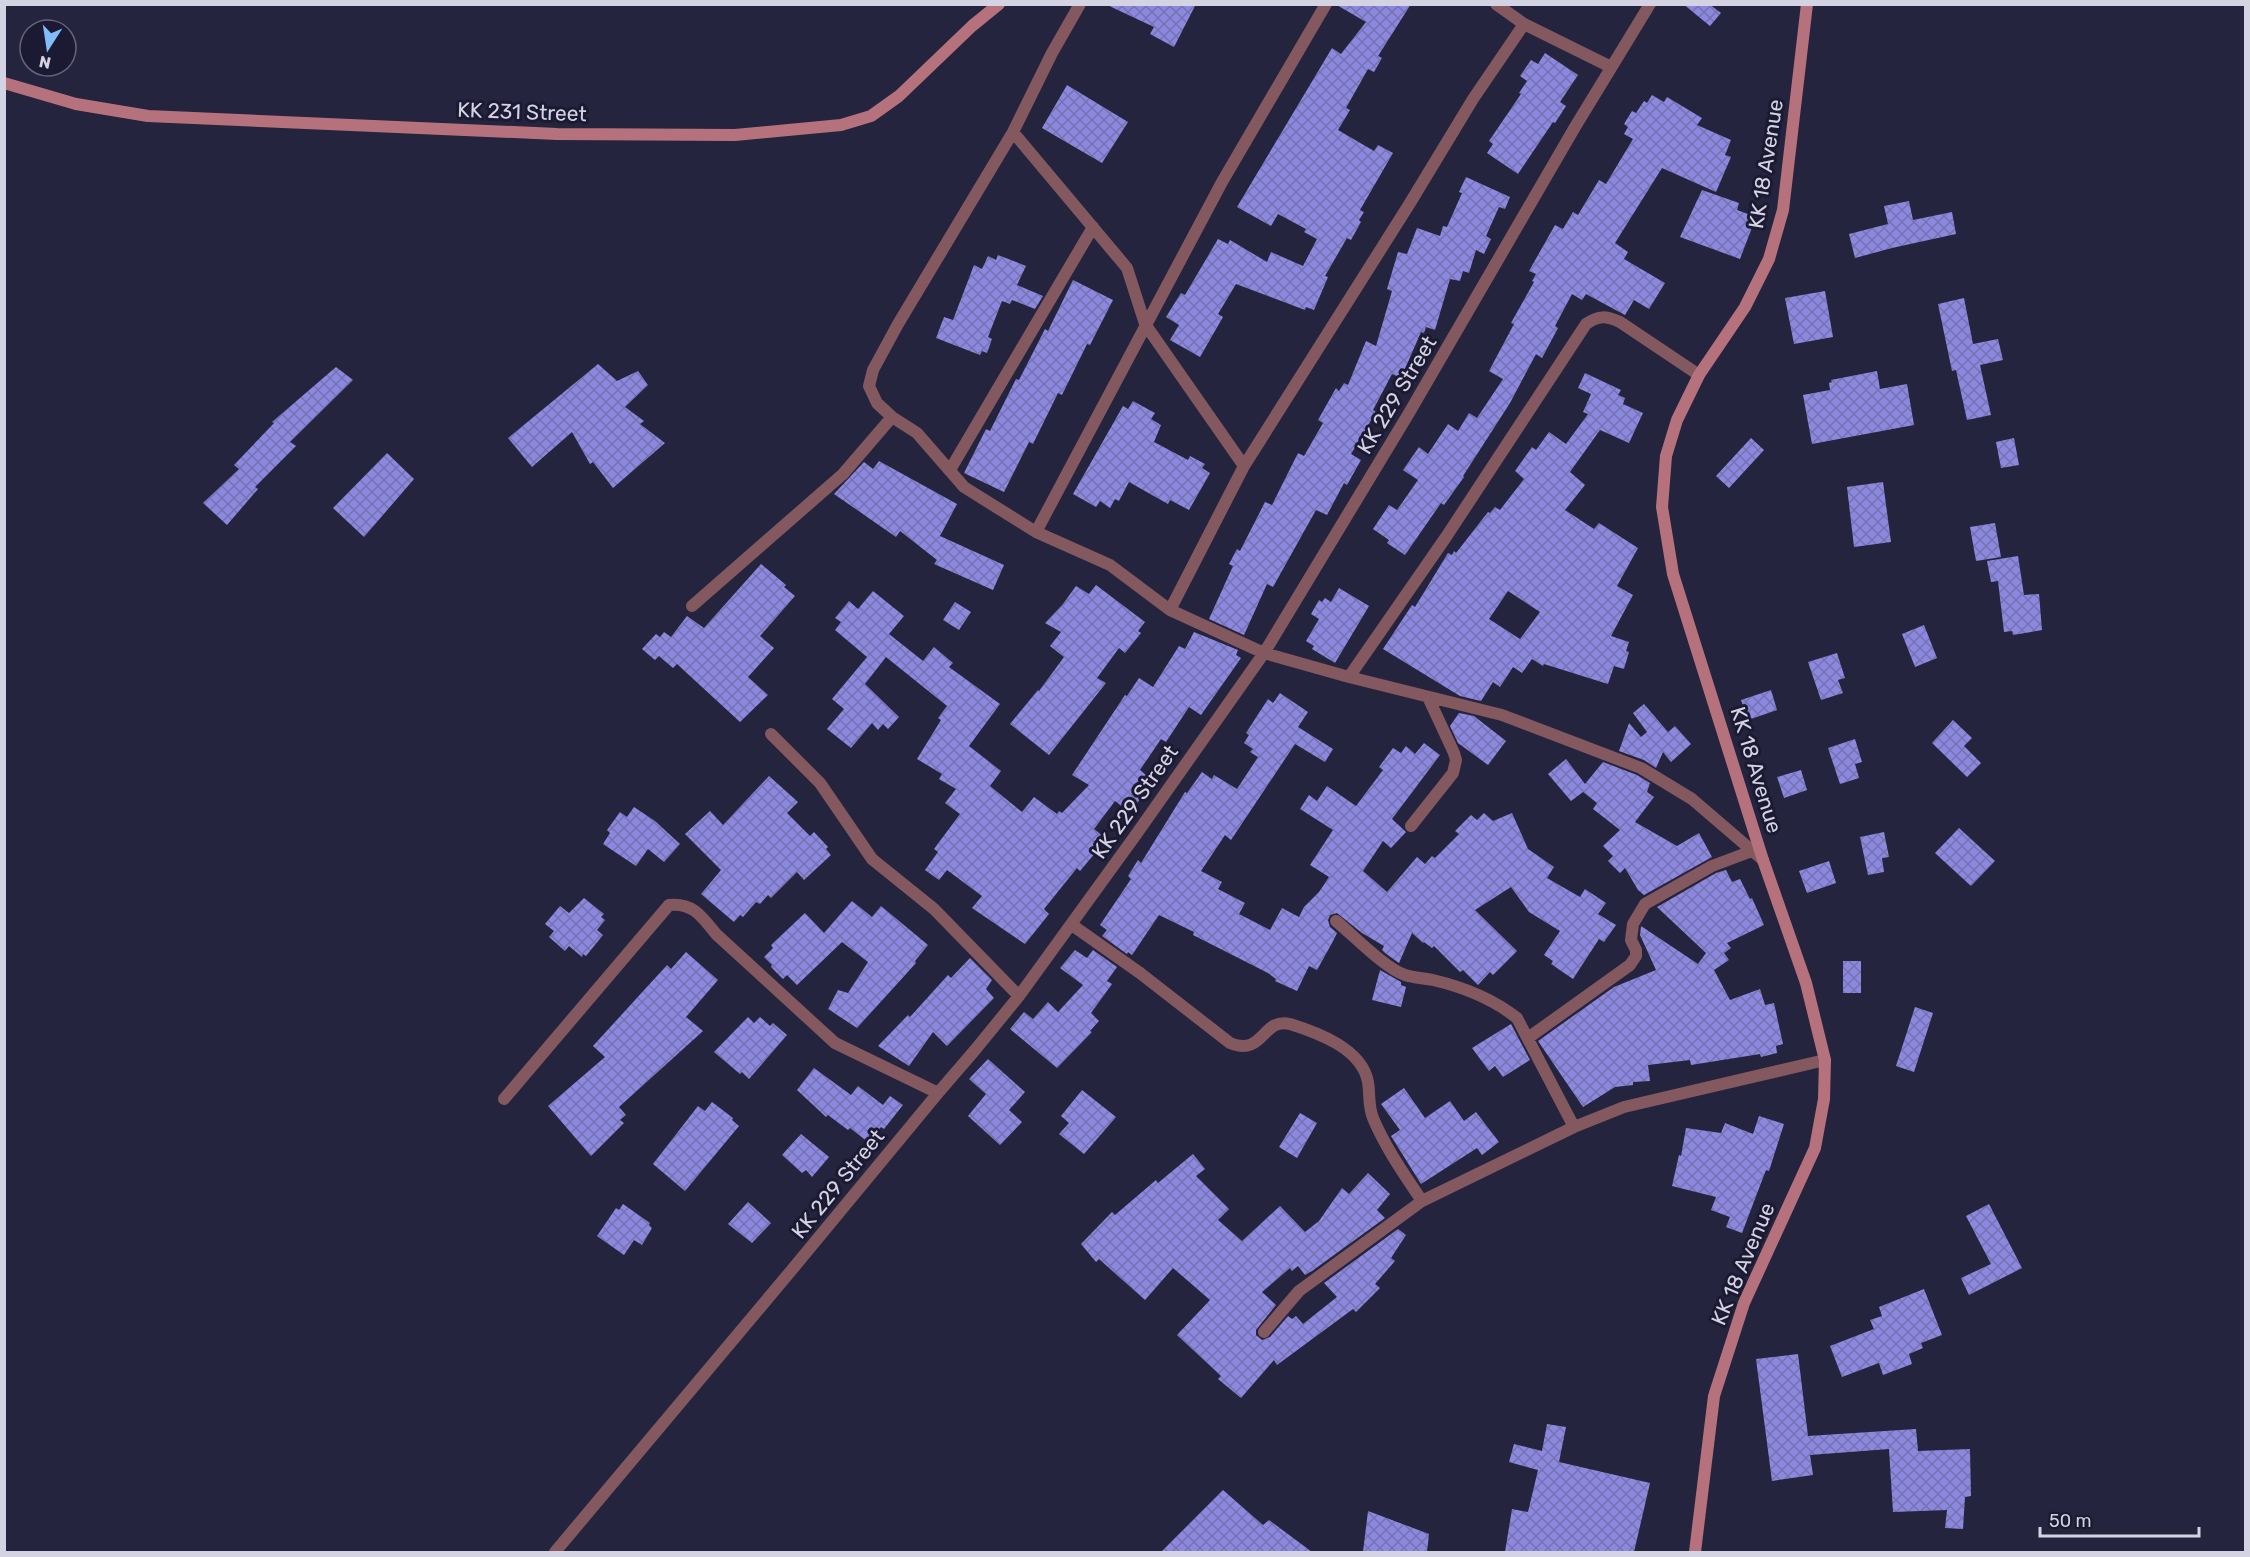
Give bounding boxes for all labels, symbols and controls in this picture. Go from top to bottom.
north arrow [18,18,78,78]
text: N [37,52,53,73]
street label: KK 231 Street [457,97,587,126]
street label: KK 18 Avenue [1743,97,1788,230]
street label: KK 229 Street [1352,331,1442,458]
street label: KK 18 Avenue [1725,704,1788,836]
street label: KK 229 Street [1086,740,1183,863]
street label: KK 229 Street [786,1124,889,1243]
street label: KK 18 Avenue [1706,1199,1780,1329]
scale bar [2040,1500,2199,1538]
text: 50 m [2049,1510,2092,1532]

